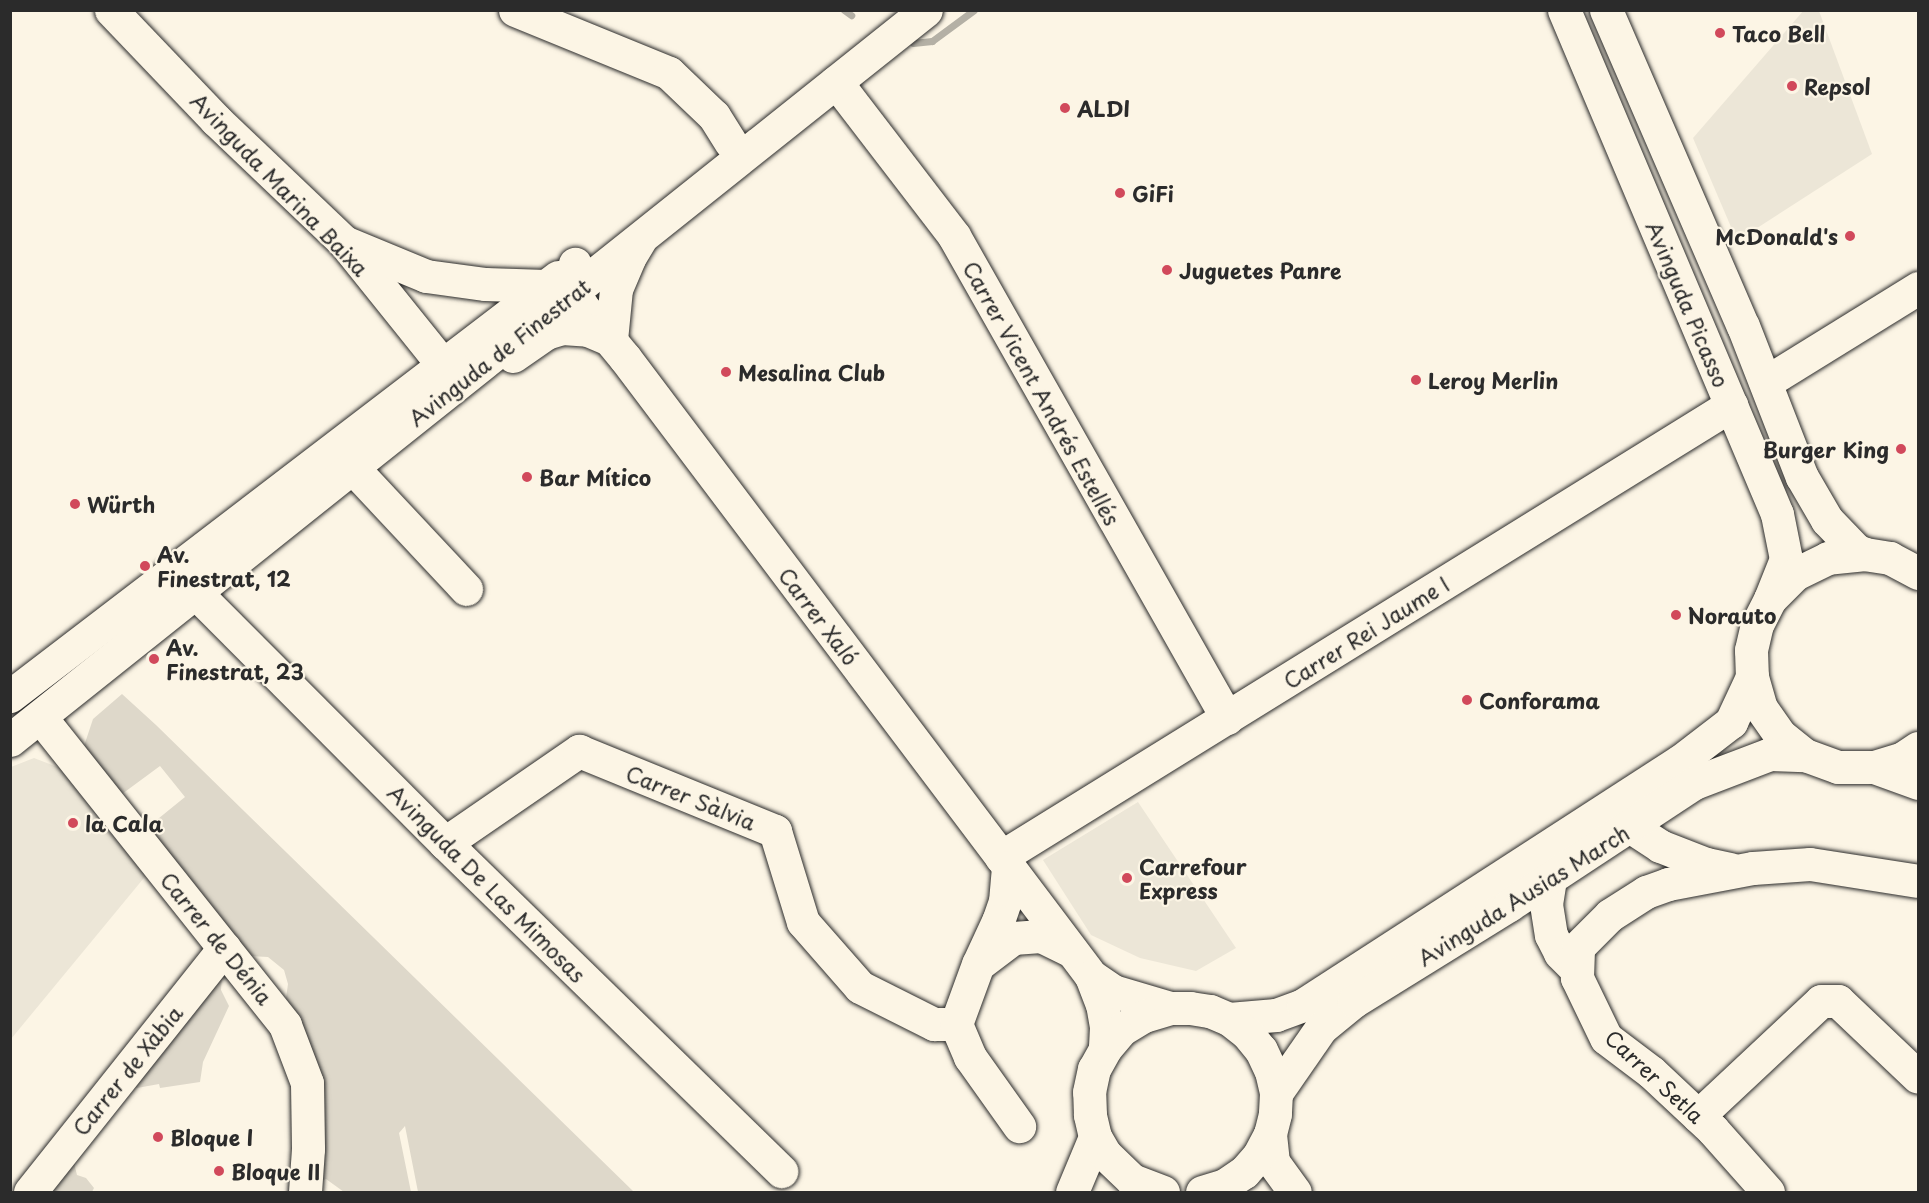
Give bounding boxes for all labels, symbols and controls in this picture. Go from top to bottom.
place label: Taco Bell [1732,20,1827,46]
marker: Taco Bell [1713,26,1727,40]
place label: Repsol [1804,73,1871,99]
marker: Repsol [1785,79,1799,93]
street label: Avinguda Marina Baixa [187,88,373,280]
place label: ALDI [1077,95,1130,121]
marker: ALDI [1058,101,1072,115]
place label: GiFi [1132,180,1174,206]
marker: GiFi [1113,186,1127,200]
street label: Avinguda Picasso [1642,218,1734,390]
place label: McDonald's [1715,223,1838,249]
marker: McDonald's [1843,229,1857,243]
street label: Carrer Vicent Andrés Estellés [958,256,1126,530]
place label: Juguetes Panre [1179,257,1343,283]
marker: Juguetes Panre [1160,263,1174,277]
street label: Avinguda de Finestrat [403,273,595,431]
place label: Mesalina Club [738,359,886,385]
marker: Mesalina Club [719,365,733,379]
place label: Leroy Merlin [1428,367,1560,393]
marker: Leroy Merlin [1409,373,1423,387]
place label: Burger King [1763,436,1889,462]
marker: Burger King [1894,442,1908,456]
place label: Bar Mítico [539,464,650,490]
marker: Bar Mítico [520,470,534,484]
place label: Würth [87,491,155,517]
marker: Würth [68,497,82,511]
place label: Av. Finestrat, 12 [157,541,292,591]
marker: Av. Finestrat, 12 [138,559,152,573]
street label: Carrer Xaló [774,562,864,670]
street label: Carrer Rei Jaume I [1277,570,1455,694]
place label: Norauto [1688,602,1776,628]
marker: Norauto [1669,608,1683,622]
place label: Av. Finestrat, 23 [166,634,305,684]
marker: Av. Finestrat, 23 [147,652,161,666]
place label: Conforama [1479,687,1600,713]
marker: Conforama [1460,693,1474,707]
street label: Carrer Sàlvia [623,760,759,834]
street label: Avinguda De Las Mimosas [384,780,590,986]
place label: la Cala [85,810,163,836]
marker: la Cala [66,816,80,830]
street label: Avinguda Ausias March [1414,820,1632,970]
place label: Carrefour Express [1139,853,1246,903]
street label: Carrer de Dénia [156,866,278,1010]
marker: Carrefour Express [1120,871,1134,885]
street label: Carrer de Xàbia [67,1000,187,1140]
street label: Carrer Setla [1600,1024,1710,1128]
place label: Bloque I [170,1124,254,1150]
marker: Bloque I [151,1130,165,1144]
place label: Bloque II [231,1158,322,1184]
marker: Bloque II [212,1164,226,1178]

